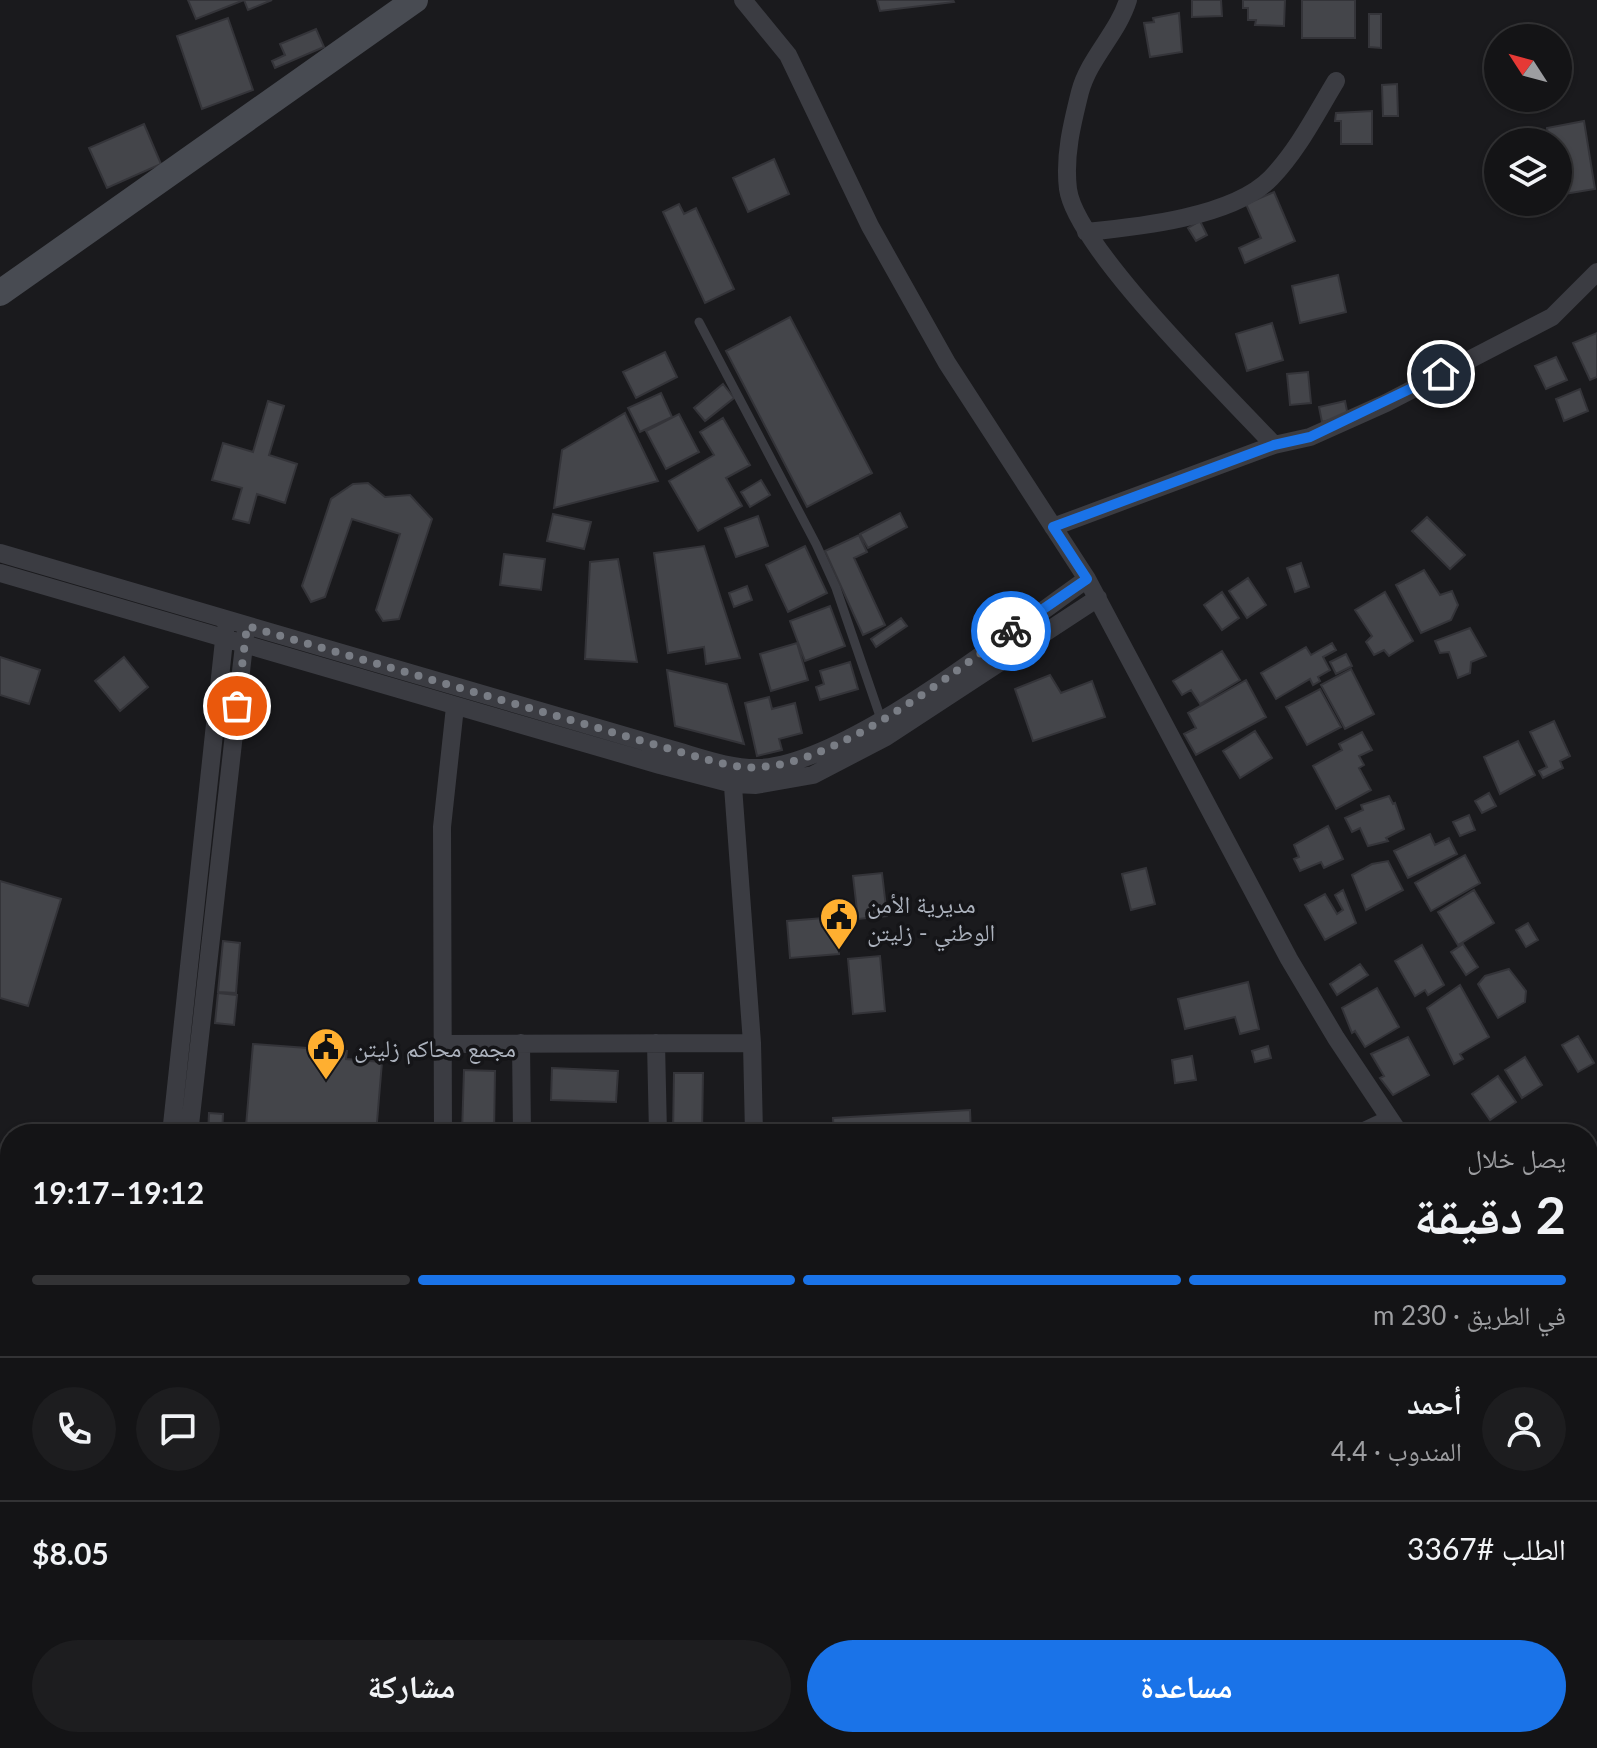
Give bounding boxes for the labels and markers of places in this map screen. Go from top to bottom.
pin [1407,340,1475,408]
pin [203,672,271,740]
place label: مديرية الأمن الوطني - زليتن [867,889,995,952]
public building icon: مديرية الأمن الوطني - زليتن [818,896,860,951]
public building icon: مجمع محاكم زليتن [305,1026,347,1081]
place label: مجمع محاكم زليتن [354,1033,516,1065]

